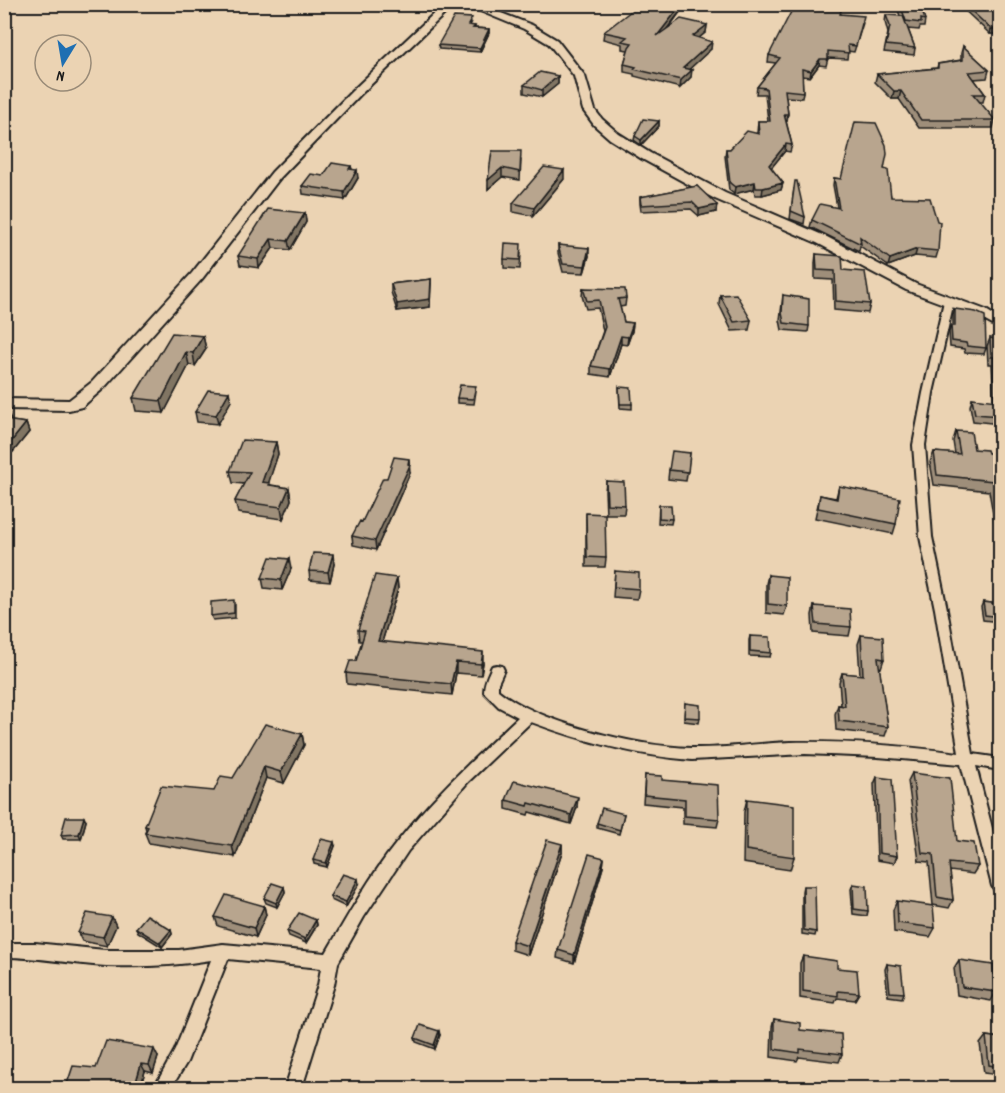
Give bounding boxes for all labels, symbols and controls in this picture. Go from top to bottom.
north arrow [33,33,93,93]
text: N [54,63,67,87]

